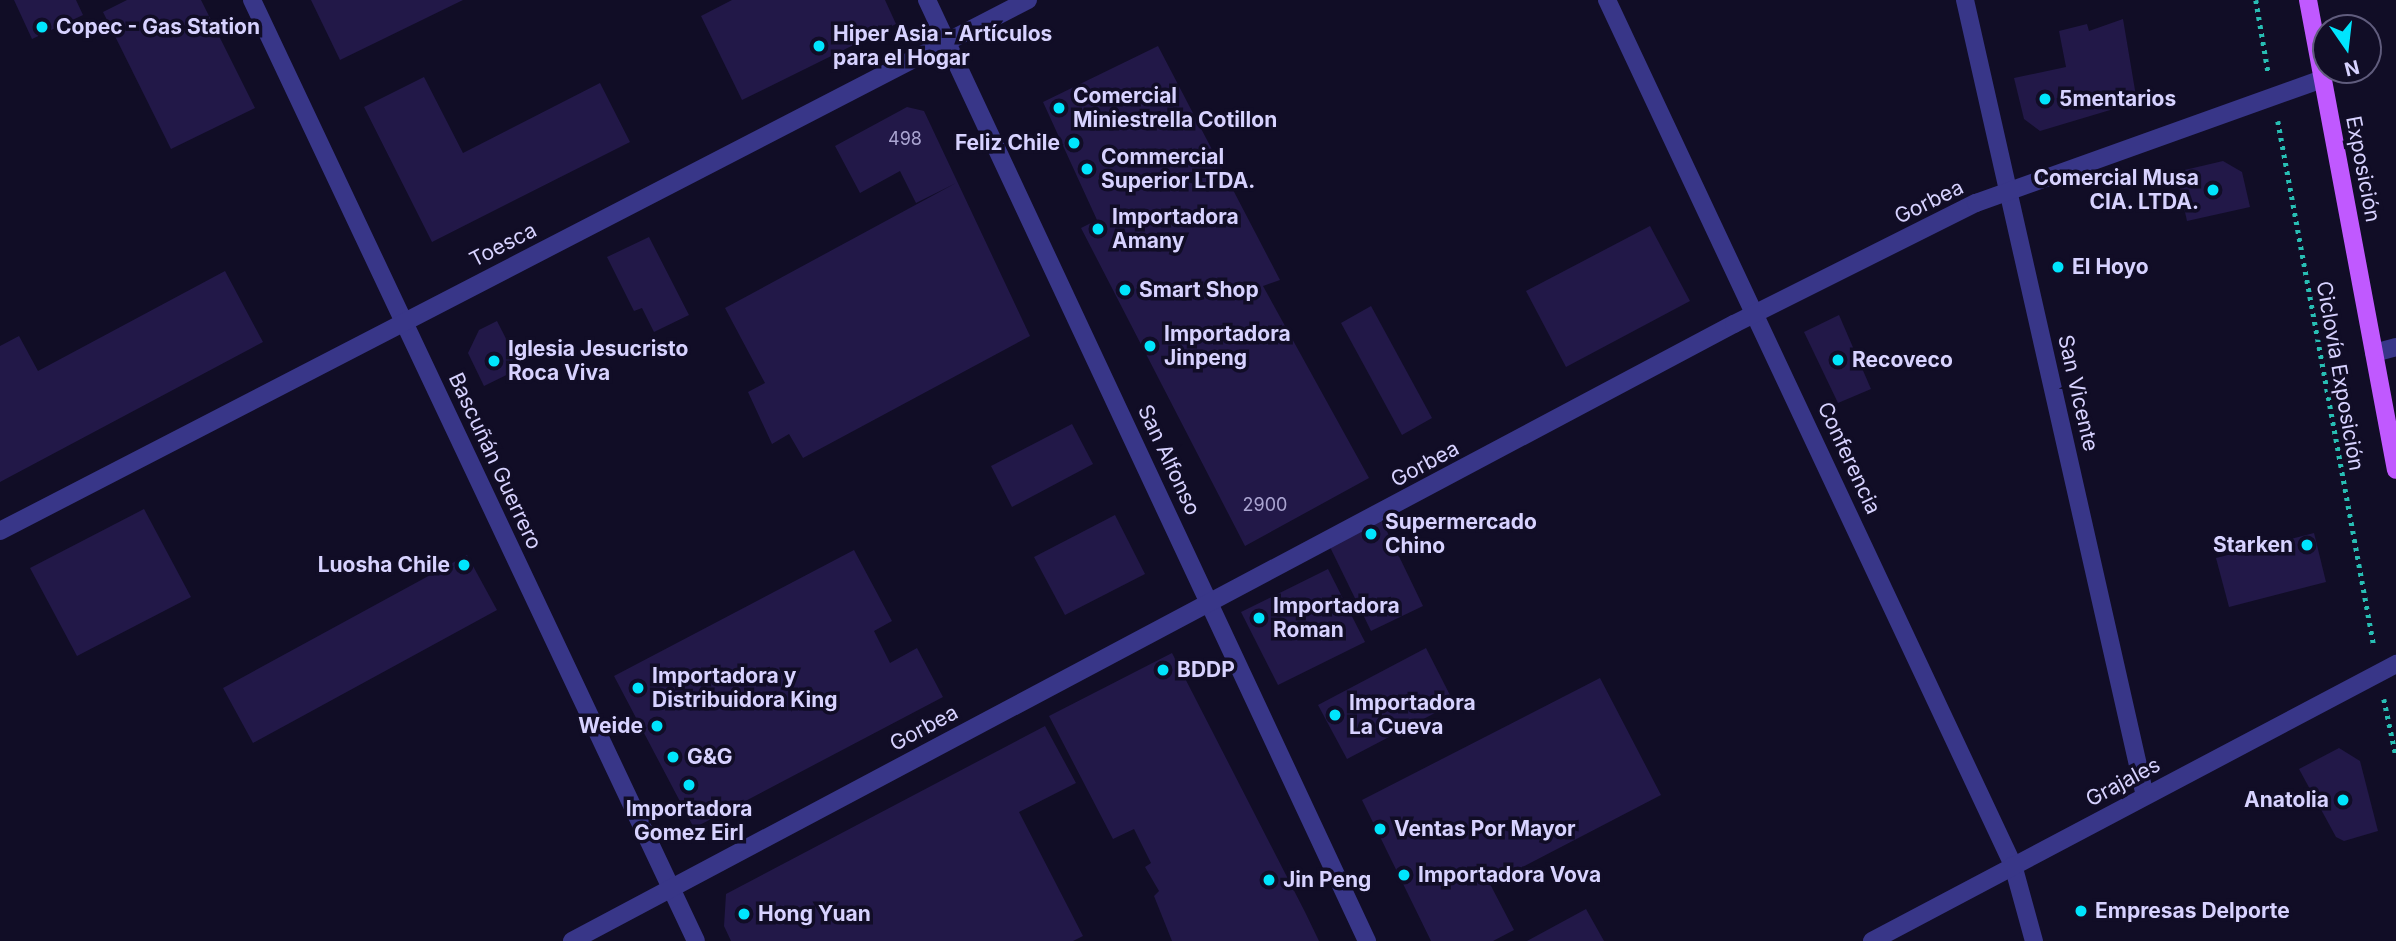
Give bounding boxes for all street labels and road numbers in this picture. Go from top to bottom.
street label: Exposición [2340,114,2386,224]
street label: Gorbea [1890,175,1968,229]
street label: Toesca [465,217,541,273]
street label: Ciclovía Exposición [2311,279,2369,473]
street label: San Vicente [2052,332,2104,454]
street label: Bascuñán Guerrero [443,369,547,553]
street label: Conferencia [1812,398,1886,518]
street label: San Alfonso [1132,401,1206,519]
street label: Gorbea [1387,436,1463,492]
street label: Gorbea [886,700,962,756]
street label: Grajales [2081,752,2165,812]

